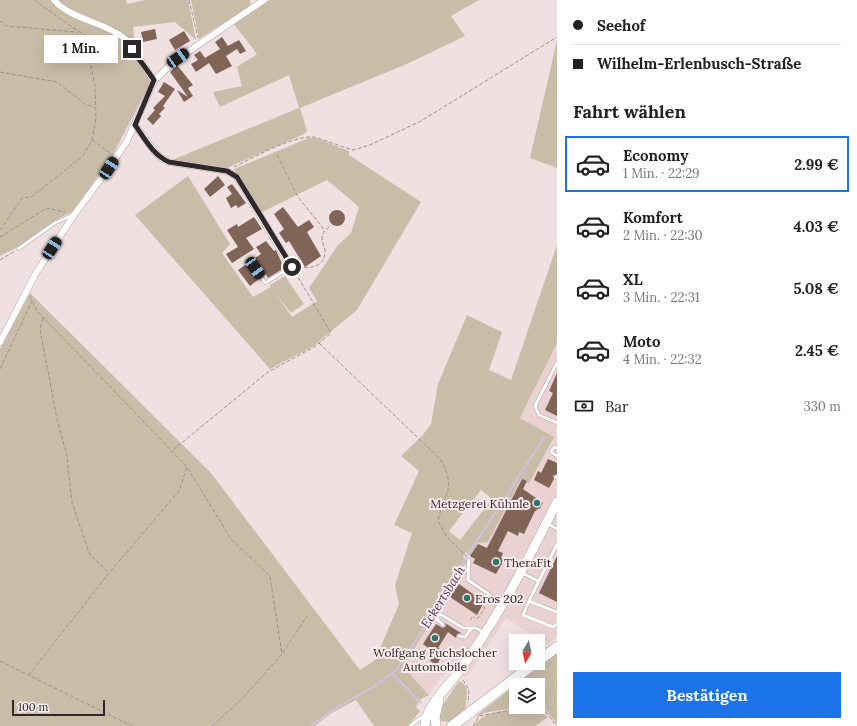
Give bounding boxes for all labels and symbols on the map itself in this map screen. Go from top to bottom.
callout: 1 Min. [44,35,118,63]
route end [123,40,141,58]
car [165,46,191,70]
car [97,155,121,181]
car [40,235,64,261]
car [243,255,267,281]
route start [283,258,301,276]
place label: Metzgerei Kühnle [430,496,529,511]
marker: Metzgerei Kühnle [532,498,542,508]
place label: TheraFit [504,555,552,570]
marker: TheraFit [491,557,501,567]
water label: Eckertsbach [417,562,469,631]
place label: Eros 202 [475,591,524,606]
marker: Eros 202 [462,593,472,603]
marker: Wolfgang Fuchslocher Automobile [430,633,440,643]
north arrow [509,634,545,670]
place label: Wolfgang Fuchslocher Automobile [373,645,498,674]
scale bar [12,698,105,717]

